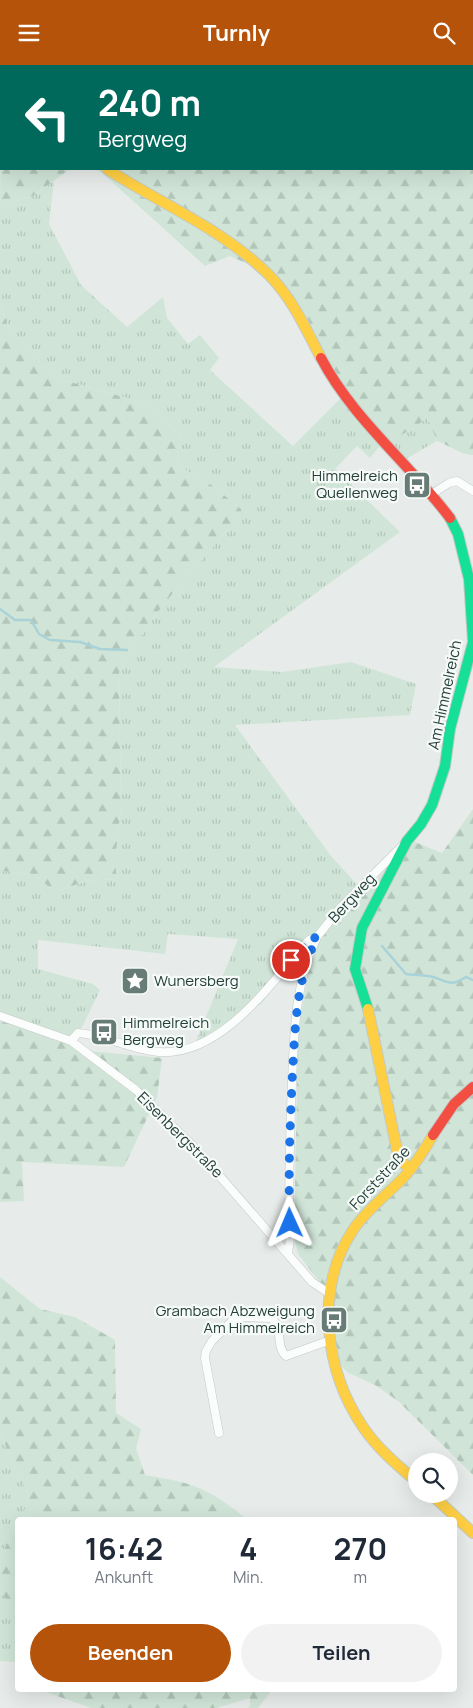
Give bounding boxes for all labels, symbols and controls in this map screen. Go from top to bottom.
text: Turnly [203,18,270,48]
icon: menu [15,19,43,47]
icon: search [430,19,458,47]
text: 240 m [98,79,201,127]
icon: left [15,85,80,150]
text: Bergweg [98,124,187,154]
place label: Himmelreich Quellenweg [312,465,398,503]
bus stop icon: Himmelreich Quellenweg [402,470,432,500]
street label: Am Himmelreich [423,638,466,752]
street label: Bergweg [323,868,380,927]
pin [270,939,312,981]
icon: arrive [277,946,305,974]
place icon: Wunersberg [120,966,150,996]
place label: Wunersberg [154,970,239,991]
place label: Himmelreich Bergweg [123,1012,209,1050]
bus stop icon: Himmelreich Bergweg [89,1017,119,1047]
street label: Eisenbergstraße [133,1087,228,1183]
street label: Forststraße [345,1141,415,1214]
position arrow [263,1196,315,1248]
place label: Grambach Abzweigung Am Himmelreich [156,1300,315,1338]
bus stop icon: Grambach Abzweigung Am Himmelreich [319,1305,349,1335]
map controls [408,1453,458,1503]
button: search [408,1453,458,1503]
text: 16:42 [85,1528,163,1569]
text: 4 [239,1528,257,1569]
text: 270 [334,1528,387,1569]
text: Ankunft [95,1566,153,1588]
text: Min. [233,1566,264,1588]
text: m [354,1566,367,1588]
button: Beenden [30,1624,231,1682]
button: Teilen [241,1624,442,1682]

